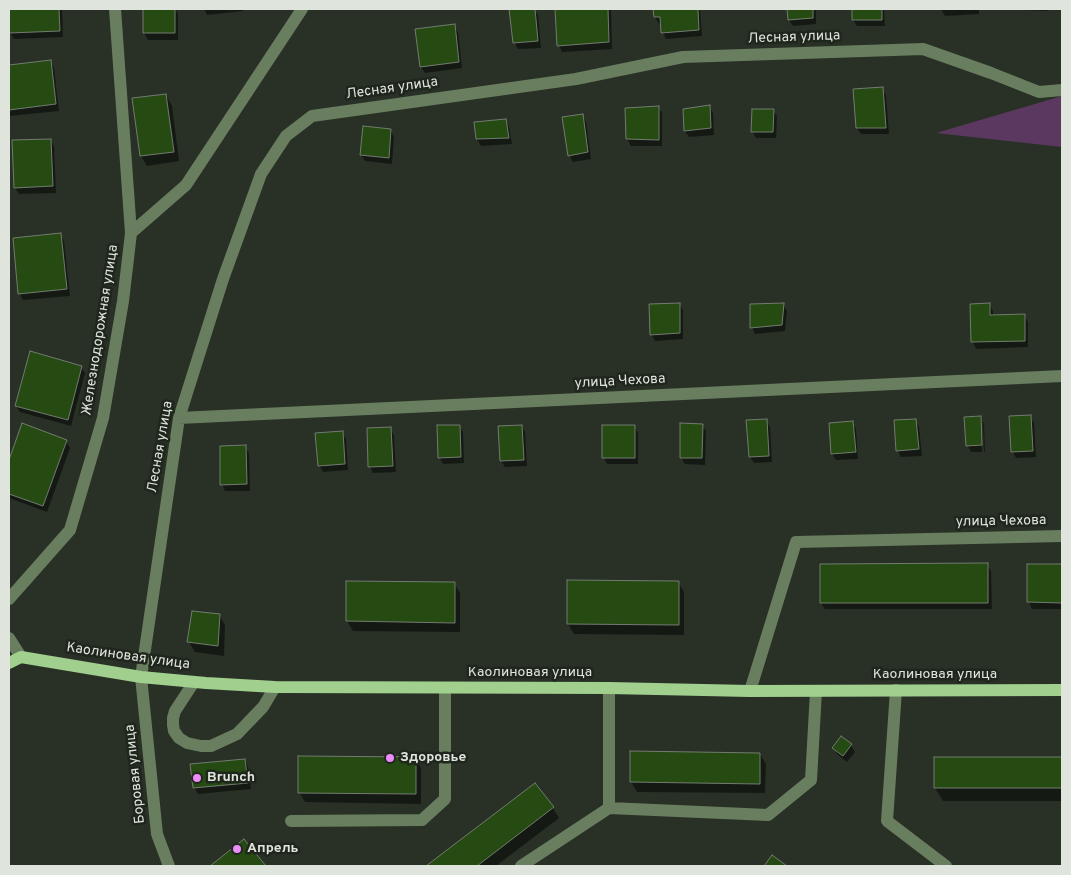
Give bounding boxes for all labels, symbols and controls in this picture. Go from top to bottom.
street label: Лесная улица [747,28,841,48]
street label: Лесная улица [345,74,439,104]
street label: Железнодорожная улица [79,243,123,417]
street label: улица Чехова [574,371,666,393]
street label: Лесная улица [145,400,177,494]
street label: улица Чехова [955,513,1047,531]
street label: Каолиновая улица [65,640,191,674]
street label: Каолиновая улица [468,665,592,681]
street label: Каолиновая улица [873,667,997,683]
street label: Боровая улица [122,723,150,825]
place label: Здоровье [400,750,466,766]
marker: Здоровье [384,752,396,764]
place label: Brunch [207,770,255,786]
marker: Brunch [191,772,203,784]
place label: Апрель [247,841,299,857]
marker: Апрель [231,843,243,855]

